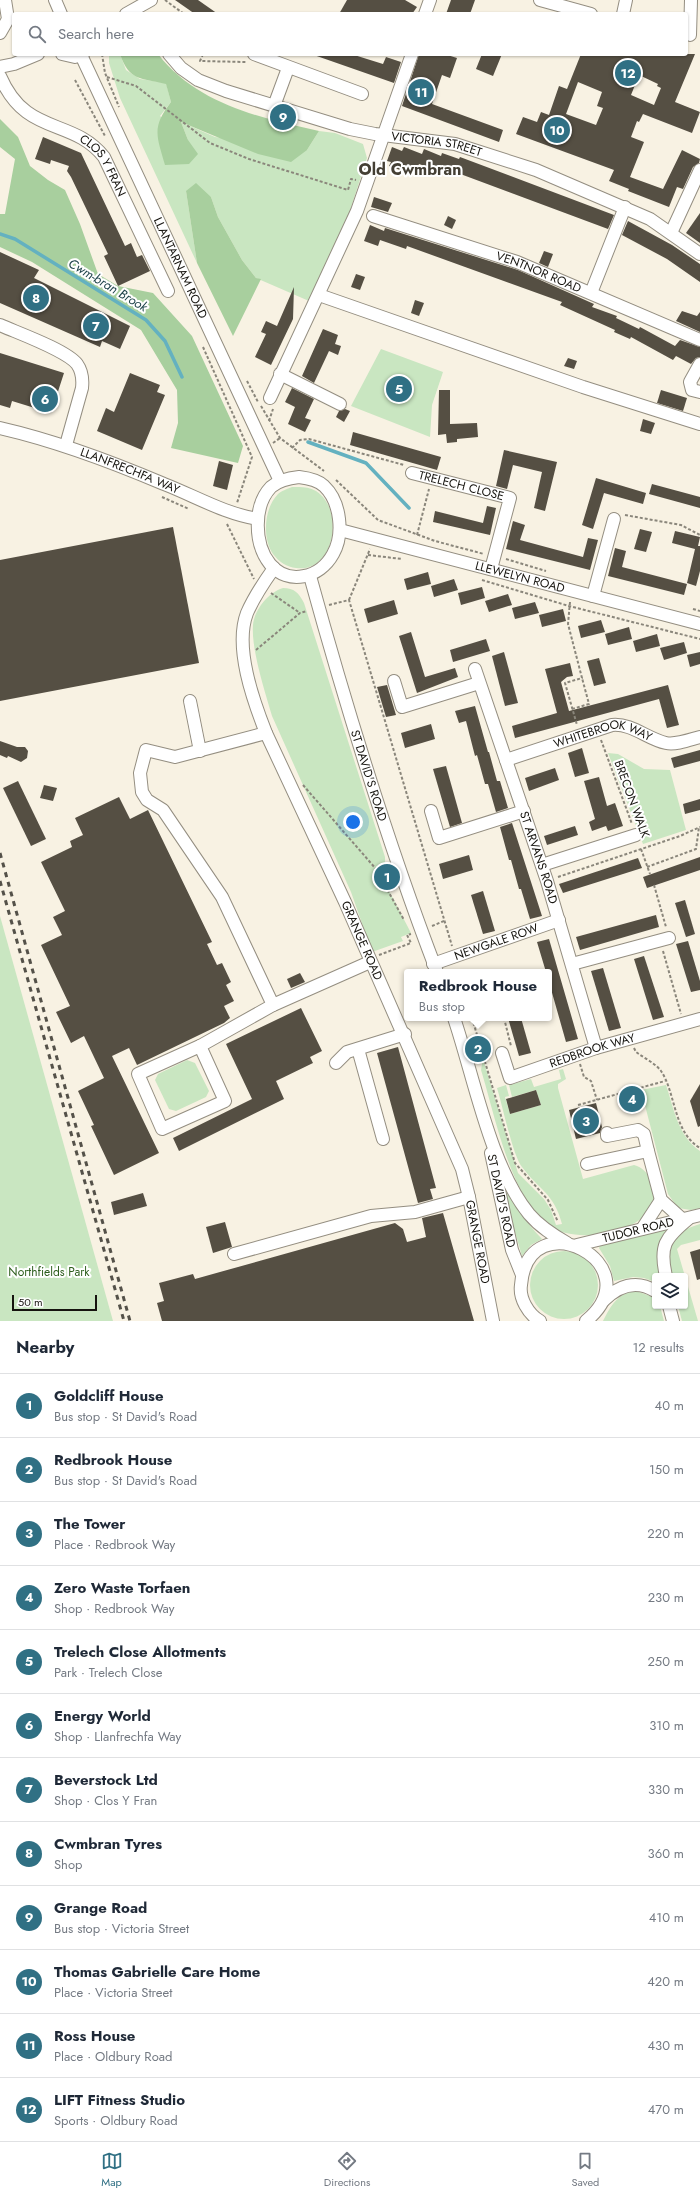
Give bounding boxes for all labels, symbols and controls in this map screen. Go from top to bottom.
search box [12,12,688,56]
icon: search [26,23,48,45]
text: Search here [58,23,134,45]
pin: 12 [615,58,641,88]
pin: 11 [408,77,434,107]
pin: 9 [270,102,296,132]
pin: 10 [544,115,570,145]
street label: VICTORIA STREET [390,127,485,161]
street label: CLOS Y FRAN [76,130,131,200]
district label: Old Cwmbran [359,158,461,181]
street label: LLANTARNAM ROAD [149,214,212,322]
street label: VENTNOR ROAD [494,247,584,297]
water label: Cwm-bran Brook [65,254,152,316]
pin: 8 [23,283,49,313]
pin: 7 [83,311,109,341]
pin: 5 [386,374,412,404]
pin: 6 [32,384,58,414]
street label: LLANFRECHFA WAY [78,443,183,499]
street label: TRELECH CLOSE [417,466,506,505]
street label: LLEWELYN ROAD [473,557,567,597]
street label: WHITEBROOK WAY [551,716,655,753]
street label: ST DAVID'S ROAD [346,728,392,824]
street label: BRECON WALK [610,758,654,841]
street label: ST ARVANS ROAD [515,809,562,906]
your location [343,812,363,832]
pin: 1 [374,862,400,892]
street label: GRANGE ROAD [337,898,387,983]
street label: NEWGALE ROW [452,919,541,965]
popup [404,969,552,1021]
text: Redbrook House [419,975,537,997]
text: Bus stop [419,997,465,1016]
street label: REDBROOK WAY [547,1028,637,1073]
pin: 2 [465,1034,491,1064]
pin: 4 [619,1084,645,1114]
pin: 3 [573,1106,599,1136]
street label: ST DAVID'S ROAD [483,1153,520,1249]
street label: GRANGE ROAD [461,1199,495,1285]
street label: TUDOR ROAD [601,1213,676,1247]
park label: Northfields Park [8,1263,90,1281]
map controls [652,1273,688,1309]
button: layers [652,1273,688,1309]
scale bar [12,1293,97,1312]
text: 50 m [18,1294,43,1310]
text: Nearby [16,1335,74,1359]
text: 12 results [632,1338,684,1357]
text: Goldcliff House [54,1385,164,1407]
text: 1 [26,1396,32,1415]
text: 40 m [655,1396,684,1415]
text: Bus stop · St David's Road [54,1407,197,1426]
text: Redbrook House [54,1449,172,1471]
text: 2 [25,1460,33,1479]
text: 150 m [649,1460,684,1479]
text: Bus stop · St David's Road [54,1471,197,1490]
text: The Tower [54,1513,126,1535]
text: 3 [25,1524,33,1543]
text: 220 m [647,1524,684,1543]
text: Place · Redbrook Way [54,1535,175,1554]
text: Zero Waste Torfaen [54,1577,190,1599]
text: 4 [24,1588,34,1607]
text: 230 m [648,1588,684,1607]
text: Shop · Redbrook Way [54,1599,175,1618]
text: Trelech Close Allotments [54,1641,226,1663]
text: 5 [25,1652,33,1671]
text: 250 m [647,1652,684,1671]
text: Park · Trelech Close [54,1663,162,1682]
text: Energy World [54,1705,151,1727]
text: 6 [25,1716,33,1735]
text: 310 m [649,1716,684,1735]
text: Shop · Llanfrechfa Way [54,1727,181,1746]
text: Beverstock Ltd [54,1769,158,1791]
text: 7 [25,1780,33,1799]
text: 330 m [648,1780,684,1799]
text: Shop · Clos Y Fran [54,1791,157,1810]
text: Cwmbran Tyres [54,1833,162,1855]
text: 8 [25,1844,33,1863]
text: 360 m [648,1844,684,1863]
text: Shop [54,1855,82,1874]
text: Grange Road [54,1897,147,1919]
text: 9 [25,1908,33,1927]
text: 410 m [649,1908,684,1927]
text: Bus stop · Victoria Street [54,1919,189,1938]
text: Thomas Gabrielle Care Home [54,1961,260,1983]
text: 10 [21,1972,37,1991]
text: 420 m [647,1972,684,1991]
text: Place · Victoria Street [54,1983,172,2002]
text: Ross House [54,2025,135,2047]
text: 11 [22,2036,36,2055]
text: 430 m [647,2036,684,2055]
text: Place · Oldbury Road [54,2047,172,2066]
text: LIFT Fitness Studio [54,2089,185,2111]
text: 12 [21,2100,37,2119]
text: 470 m [648,2100,684,2119]
text: Sports · Oldbury Road [54,2111,178,2130]
tab: Map [101,2150,123,2190]
tab: Directions [324,2150,370,2190]
tab: Saved [572,2150,599,2190]

